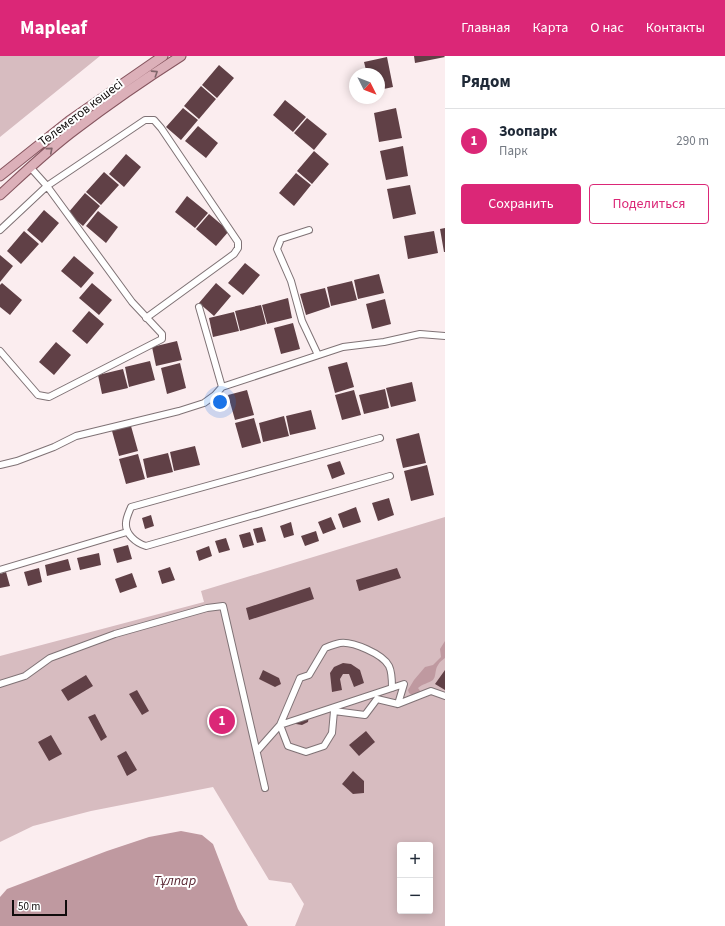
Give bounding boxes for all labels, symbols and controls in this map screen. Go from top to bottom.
text: Mapleaf [20,15,87,42]
text: Главная [461,18,510,38]
text: Карта [532,18,568,38]
text: О нас [590,18,624,38]
text: Контакты [646,18,705,38]
north arrow [349,68,385,104]
one-way arrow [151,70,158,78]
text: Рядом [461,70,511,94]
street label: Төлеметов көшесі [35,75,127,151]
text: Зоопарк [499,121,557,142]
text: 1 [471,132,477,150]
text: 290 m [676,132,709,150]
text: Парк [499,142,528,160]
one-way arrow [45,148,53,155]
button: Сохранить [461,184,581,224]
button: Поделиться [589,184,709,224]
your location [210,392,230,412]
pin: 1 [209,706,235,736]
map controls [397,842,433,914]
button: + [397,842,433,878]
water label: Тұлпар [154,871,196,891]
button: − [397,878,433,914]
scale bar [12,898,67,917]
text: 50 m [18,899,40,914]

